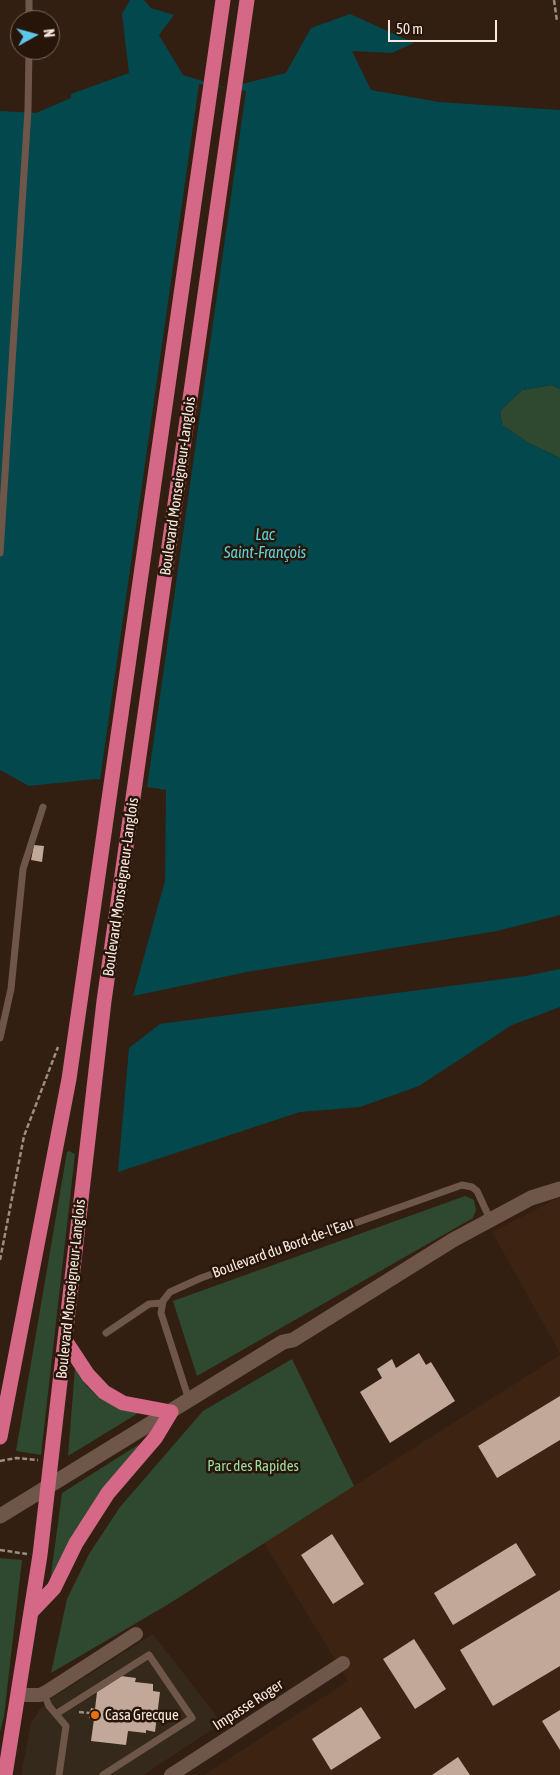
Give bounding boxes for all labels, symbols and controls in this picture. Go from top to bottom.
north arrow [10,10,60,60]
scale bar [390,10,499,42]
text: 50 m [396,20,423,37]
text: N [40,28,57,38]
street label: Boulevard Monseigneur-Langlois [157,395,199,577]
water label: Lac Saint-François [224,525,306,563]
street label: Boulevard Monseigneur-Langlois [100,796,142,978]
street label: Boulevard Monseigneur-Langlois [53,1198,89,1380]
street label: Boulevard du Bord-de-l'Eau [210,1214,356,1282]
park label: Parc des Rapides [207,1457,299,1475]
street label: Impasse Roger [210,1676,286,1734]
place label: Casa Grecque [105,1706,179,1724]
marker: Casa Grecque [89,1709,101,1721]

